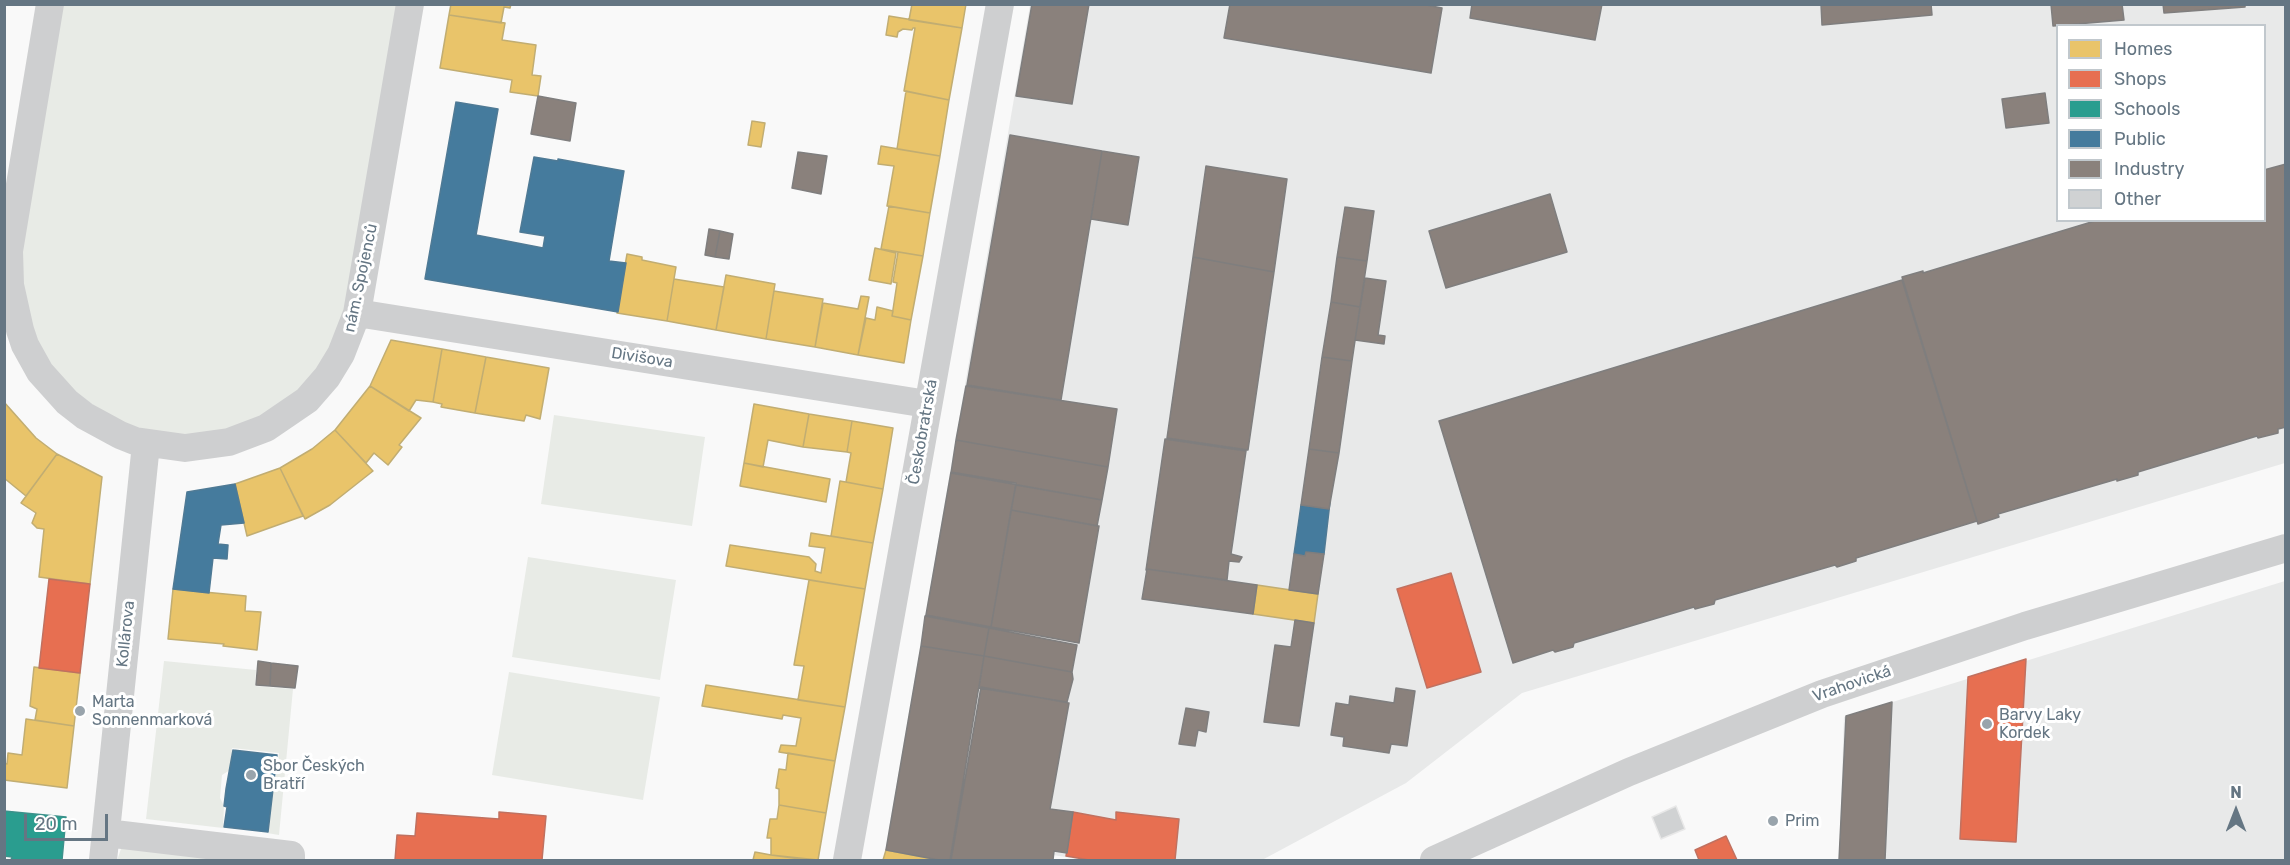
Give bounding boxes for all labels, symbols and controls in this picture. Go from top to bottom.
legend [2056,24,2266,222]
text: Homes [2114,38,2172,60]
text: Shops [2114,68,2166,90]
text: Schools [2114,98,2180,120]
text: Public [2114,128,2166,150]
text: Industry [2114,158,2184,180]
text: Other [2114,188,2161,210]
street label: nám. Spojenců [340,222,382,334]
street label: Divišova [610,344,674,372]
street label: Českobratrská [904,378,942,486]
street label: Kollárova [113,600,139,668]
street label: Vrahovická [1810,662,1894,706]
place label: Marta Sonnenmarková [92,692,212,730]
marker: Marta Sonnenmarková [73,704,87,718]
place label: Barvy Laky Kordek [1999,705,2081,743]
marker: Barvy Laky Kordek [1980,717,1994,731]
place label: Sbor Českých Bratří [263,756,365,794]
marker: Sbor Českých Bratří [244,768,258,782]
north arrow [2206,781,2266,841]
text: N [2230,783,2242,802]
scale bar [27,802,111,840]
place label: Prim [1785,811,1819,831]
text: 20 m [35,813,77,835]
marker: Prim [1766,814,1780,828]

